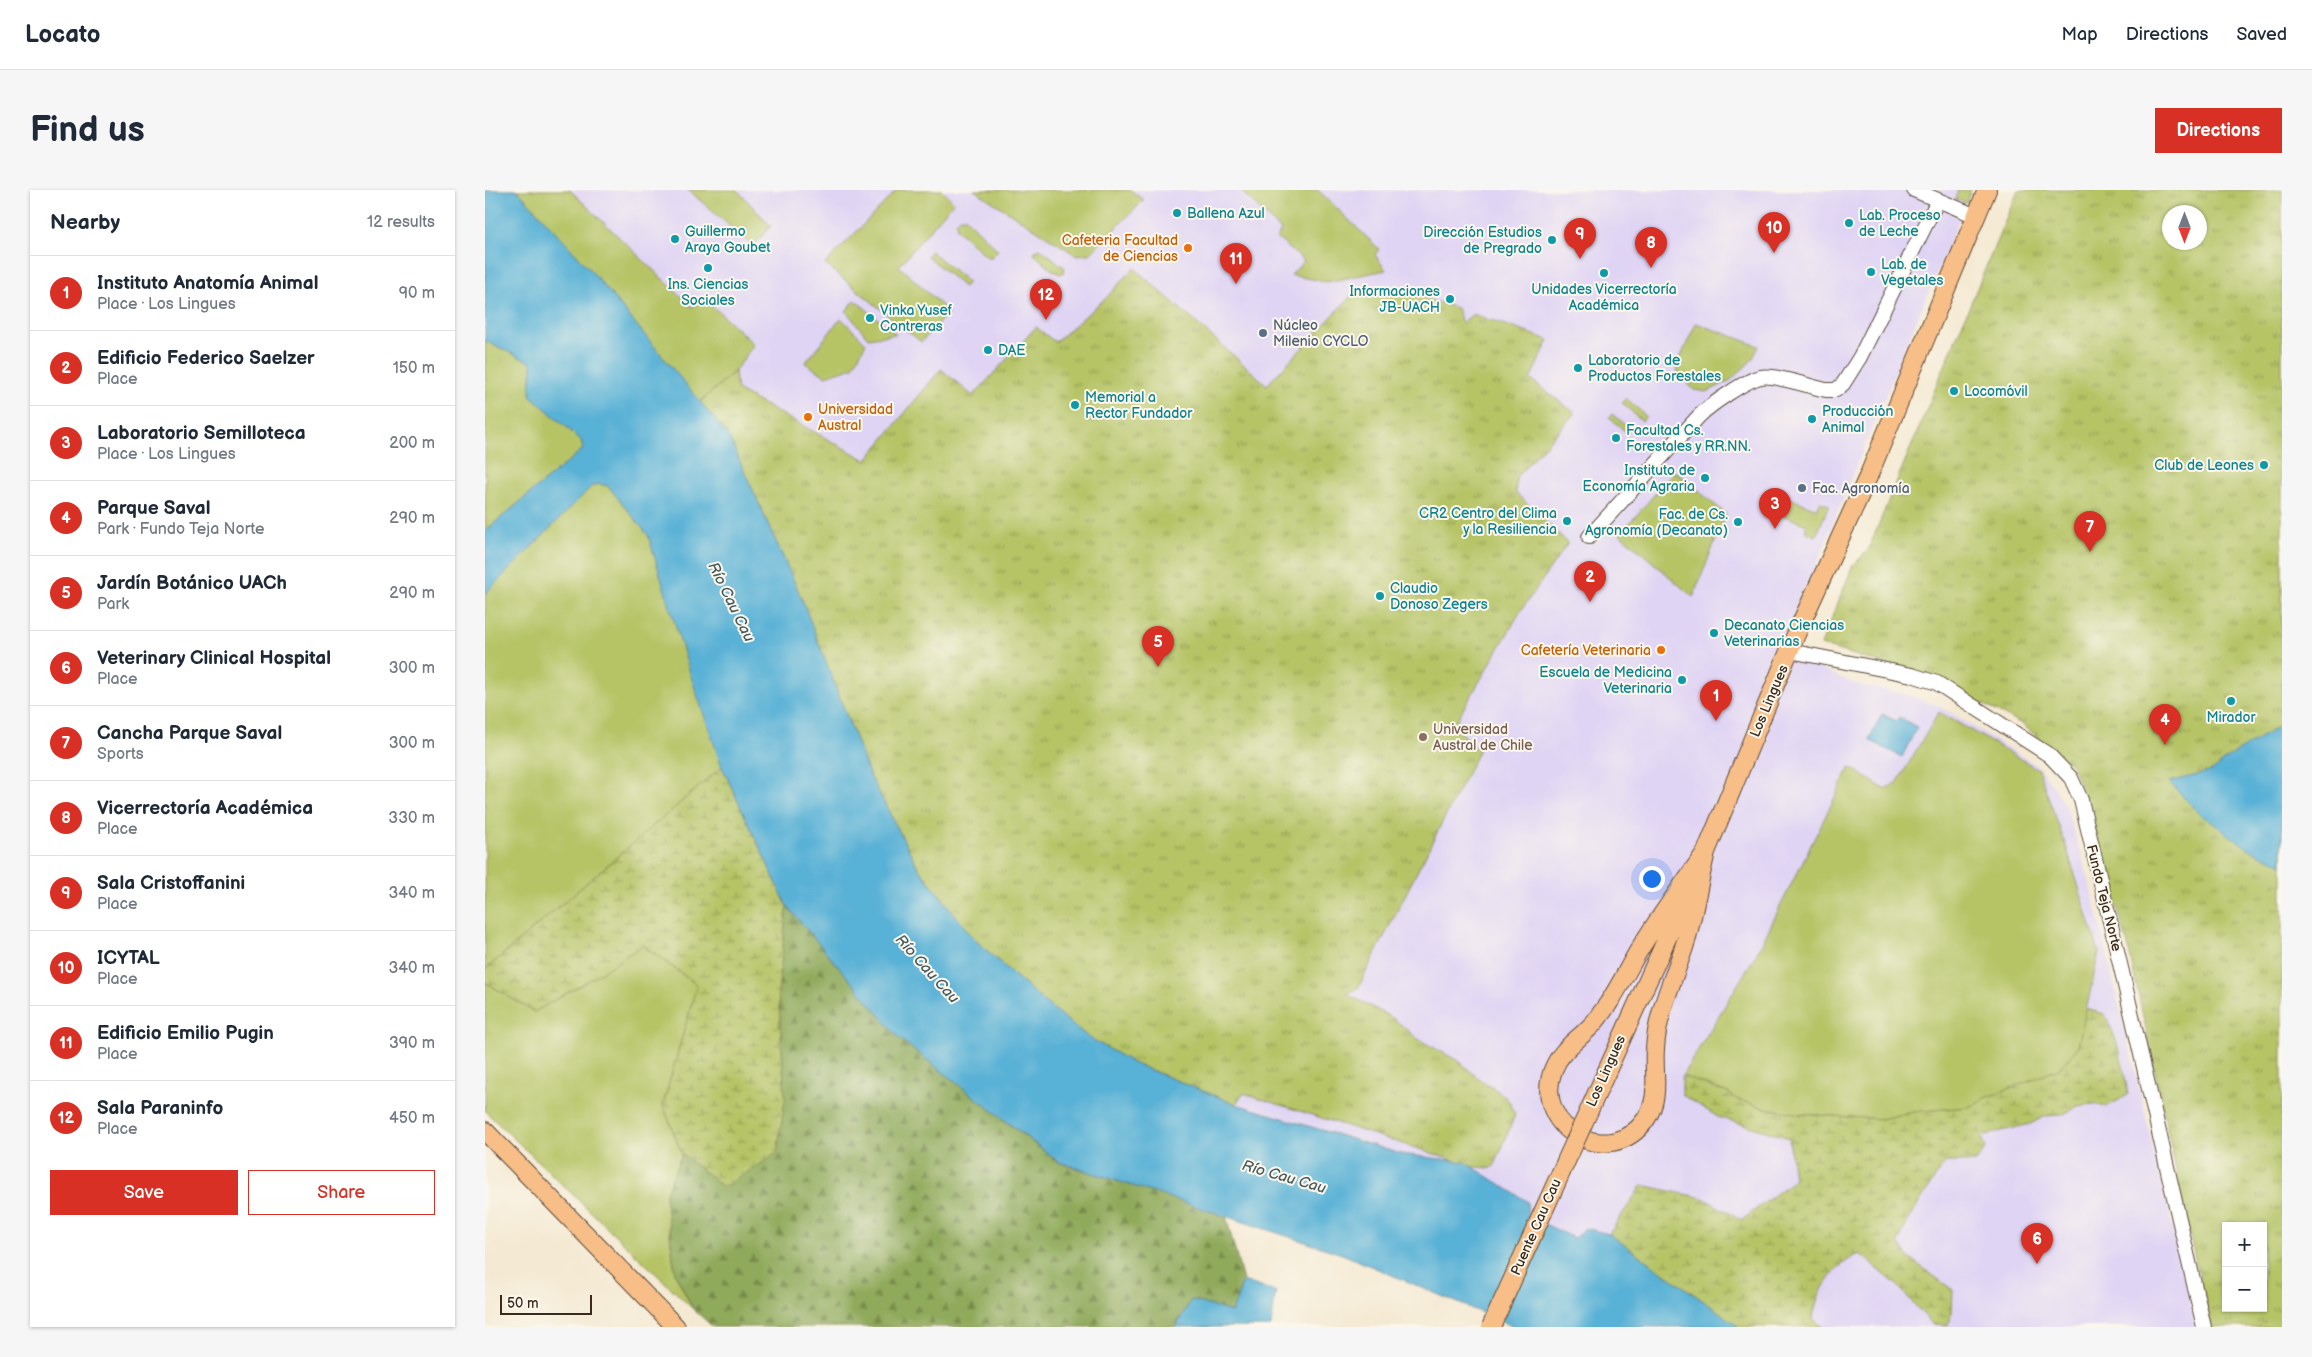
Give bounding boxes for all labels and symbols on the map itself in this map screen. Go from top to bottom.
place label: Ballena Azul [1187,205,1265,222]
north arrow [2162,205,2207,250]
marker: Ballena Azul [1171,207,1183,219]
place label: Lab. Proceso de Leche [1859,207,1941,240]
pin: 10 [1758,212,1790,253]
marker: Lab. Proceso de Leche [1843,217,1855,229]
pin: 9 [1564,218,1596,259]
place label: Guillermo Araya Goubet [685,223,771,256]
place label: Dirección Estudios de Pregrado [1423,224,1542,257]
pin: 8 [1635,227,1667,268]
place label: Cafeteria Facultad de Ciencias [1062,232,1178,265]
marker: Guillermo Araya Goubet [669,233,681,245]
marker: Dirección Estudios de Pregrado [1546,234,1558,246]
marker: Cafeteria Facultad de Ciencias [1182,242,1194,254]
pin: 11 [1220,243,1252,284]
place label: Lab. de Vegetales [1881,256,1943,289]
marker: Ins. Ciencias Sociales [702,262,714,274]
marker: Lab. de Vegetales [1865,266,1877,278]
marker: Unidades Vicerrectoría Académica [1598,267,1610,279]
place label: Ins. Ciencias Sociales [668,276,748,309]
pin: 12 [1030,279,1062,320]
place label: Unidades Vicerrectoría Académica [1531,281,1677,314]
place label: Informaciones JB-UACH [1350,283,1440,316]
marker: Informaciones JB-UACH [1444,293,1456,305]
place label: Vinka Yusef Contreras [880,302,953,335]
marker: Vinka Yusef Contreras [864,312,876,324]
place label: Núcleo Milenio CYCLO [1273,317,1369,350]
marker: Núcleo Milenio CYCLO [1257,327,1269,339]
place label: DAE [998,342,1026,359]
marker: DAE [982,344,994,356]
place label: Laboratorio de Productos Forestales [1588,352,1721,385]
marker: Laboratorio de Productos Forestales [1572,362,1584,374]
place label: Locomóvil [1964,383,2028,400]
marker: Locomóvil [1948,385,1960,397]
place label: Memorial a Rector Fundador [1085,389,1193,422]
marker: Memorial a Rector Fundador [1069,399,1081,411]
place label: Universidad Austral [818,401,893,434]
place label: Producción Animal [1822,403,1894,436]
marker: Universidad Austral [802,411,814,423]
marker: Producción Animal [1806,413,1818,425]
place label: Facultad Cs. Forestales y RR.NN. [1626,422,1751,455]
marker: Facultad Cs. Forestales y RR.NN. [1610,432,1622,444]
place label: Club de Leones [2154,457,2254,474]
marker: Club de Leones [2258,459,2270,471]
place label: Instituto de Economía Agraria [1583,462,1695,495]
marker: Instituto de Economía Agraria [1699,472,1711,484]
place label: Fac. Agronomía [1812,480,1910,497]
marker: Fac. Agronomía [1796,482,1808,494]
pin: 3 [1759,488,1791,529]
place label: CR2 Centro del Clima y la Resiliencia [1419,505,1557,538]
place label: Fac. de Cs. Agronomía (Decanato) [1585,506,1728,539]
pin: 7 [2074,511,2106,552]
marker: CR2 Centro del Clima y la Resiliencia [1561,515,1573,527]
marker: Fac. de Cs. Agronomía (Decanato) [1732,516,1744,528]
water label: Río Cau Cau [704,559,759,645]
pin: 2 [1574,561,1606,602]
place label: Claudio Donoso Zegers [1390,580,1488,613]
marker: Claudio Donoso Zegers [1374,590,1386,602]
place label: Decanato Ciencias Veterinarias [1724,617,1844,650]
pin: 5 [1142,626,1174,667]
marker: Decanato Ciencias Veterinarias [1708,627,1720,639]
place label: Cafetería Veterinaria [1521,642,1651,659]
marker: Cafetería Veterinaria [1655,644,1667,656]
street label: Los Lingues [1746,662,1792,740]
place label: Escuela de Medicina Veterinaria [1539,664,1672,697]
marker: Escuela de Medicina Veterinaria [1676,674,1688,686]
pin: 1 [1700,680,1732,721]
marker: Mirador [2225,695,2237,707]
pin: 4 [2149,704,2181,745]
place label: Mirador [2206,709,2256,726]
place label: Universidad Austral de Chile [1433,721,1532,754]
marker: Universidad Austral de Chile [1417,731,1429,743]
street label: Fundo Teja Norte [2083,843,2125,953]
your location [1639,866,1665,892]
water label: Río Cau Cau [891,931,963,1008]
street label: Los Lingues [1583,1032,1629,1109]
water label: Río Cau Cau [1240,1156,1329,1198]
street label: Puente Cau Cau [1507,1176,1565,1278]
pin: 6 [2021,1223,2053,1264]
scale bar [500,1292,593,1315]

